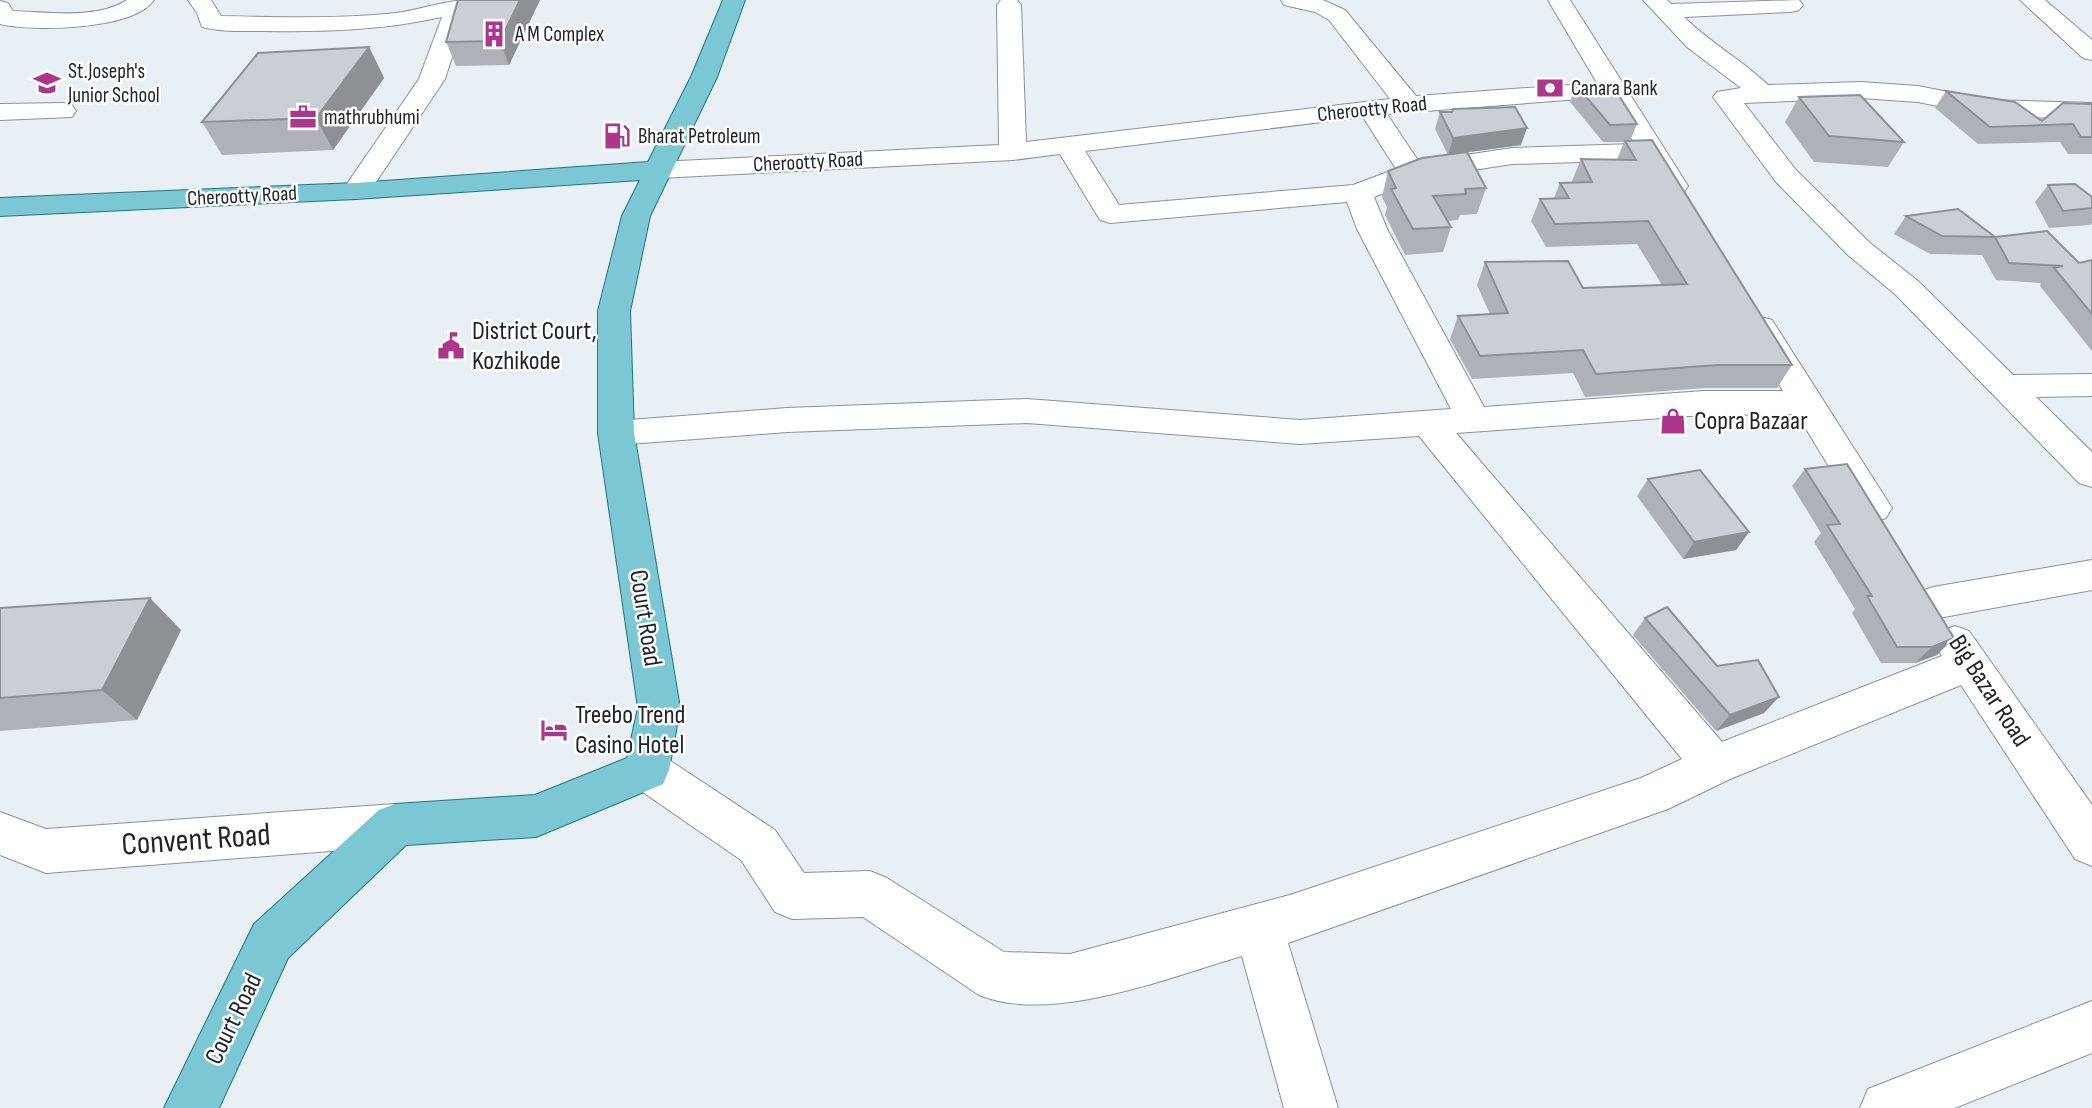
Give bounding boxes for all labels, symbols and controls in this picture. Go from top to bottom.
building icon: A M Complex [479,19,509,49]
place label: A M Complex [514,22,604,47]
place label: St.Joseph's Junior School [67,59,160,108]
school or university icon: St.Joseph's Junior School [32,68,62,98]
bank icon: Canara Bank [1535,73,1565,103]
place label: Canara Bank [1571,76,1658,101]
street label: Cherootty Road [1316,91,1428,127]
office icon: mathrubhumi [288,102,318,132]
place label: mathrubhumi [324,105,420,130]
fuel station icon: Bharat Petroleum [602,121,632,151]
place label: Bharat Petroleum [638,124,761,149]
street label: Cherootty Road [752,147,864,177]
street label: Cherootty Road [186,181,298,211]
place label: District Court, Kozhikode [472,316,597,377]
public building icon: District Court, Kozhikode [436,331,466,361]
shop icon: Copra Bazaar [1658,406,1688,436]
place label: Copra Bazaar [1694,406,1808,437]
street label: Court Road [622,568,668,668]
street label: Big Bazar Road [1941,629,2037,753]
place label: Treebo Trend Casino Hotel [575,700,685,761]
hotel icon: Treebo Trend Casino Hotel [539,715,569,745]
street label: Convent Road [120,815,272,865]
street label: Court Road [199,969,269,1069]

